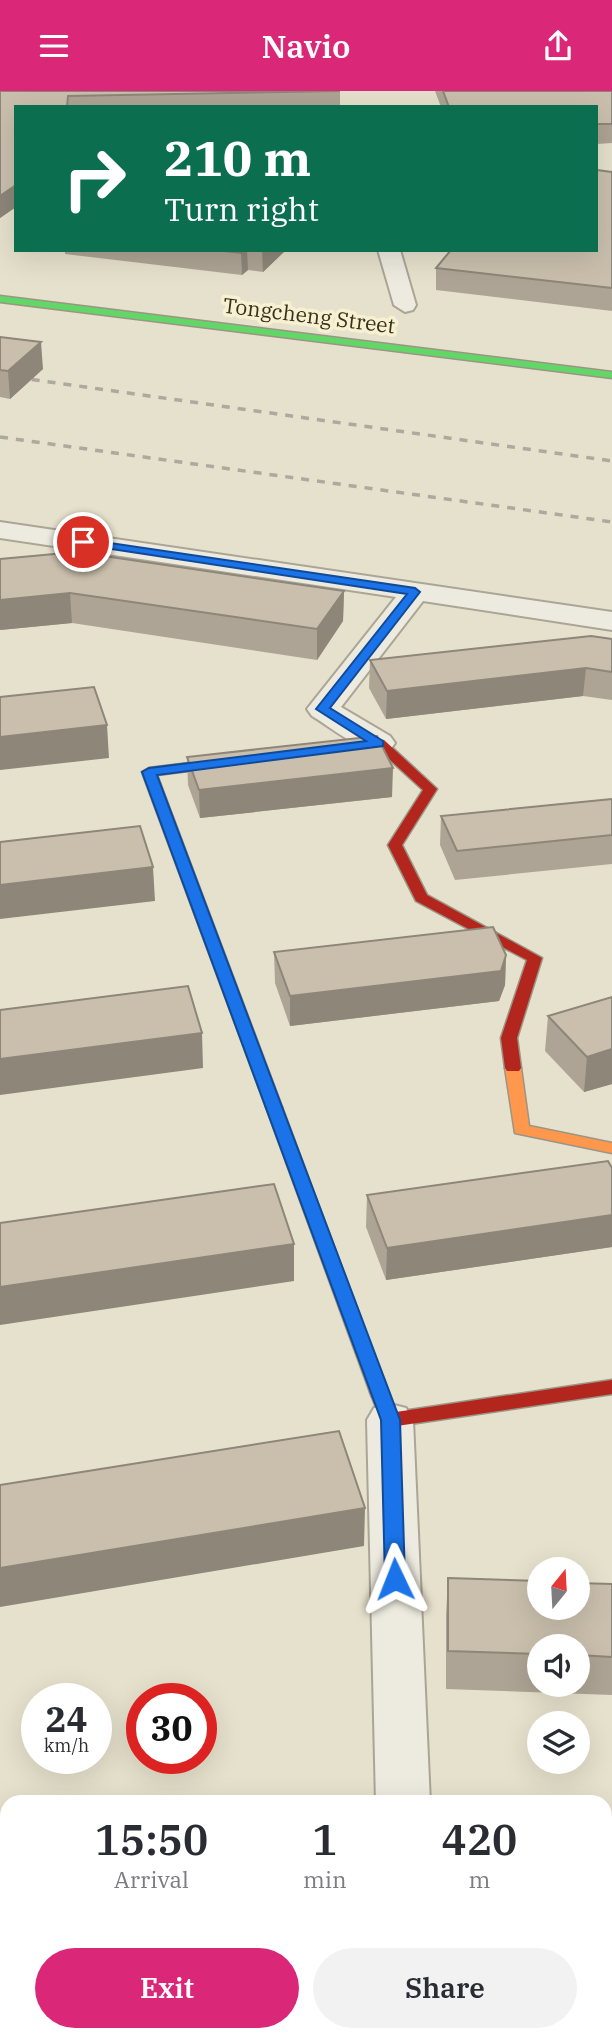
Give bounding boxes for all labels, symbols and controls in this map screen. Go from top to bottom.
text: Navio [261,25,351,67]
icon: menu [35,27,73,65]
icon: share [539,27,577,65]
text: 210 m [164,126,311,189]
icon: right [49,133,140,224]
text: Turn right [164,188,319,230]
street label: Tongcheng Street [221,291,397,339]
pin [53,512,113,572]
icon: arrive [64,523,102,561]
position arrow [358,1542,432,1616]
north arrow [527,1557,590,1621]
map controls [527,1557,590,1774]
button: sound [527,1634,590,1697]
speed limit sign: 30 [126,1683,217,1774]
text: 24 [45,1696,88,1742]
button: layers [527,1711,590,1774]
text: km/h [44,1734,89,1757]
text: 15:50 [95,1812,208,1867]
text: 1 [312,1812,337,1867]
text: 420 [442,1812,517,1867]
text: Arrival [114,1864,189,1894]
text: min [303,1864,347,1894]
text: m [468,1864,490,1894]
button: Exit [35,1948,299,2028]
button: Share [313,1948,577,2028]

